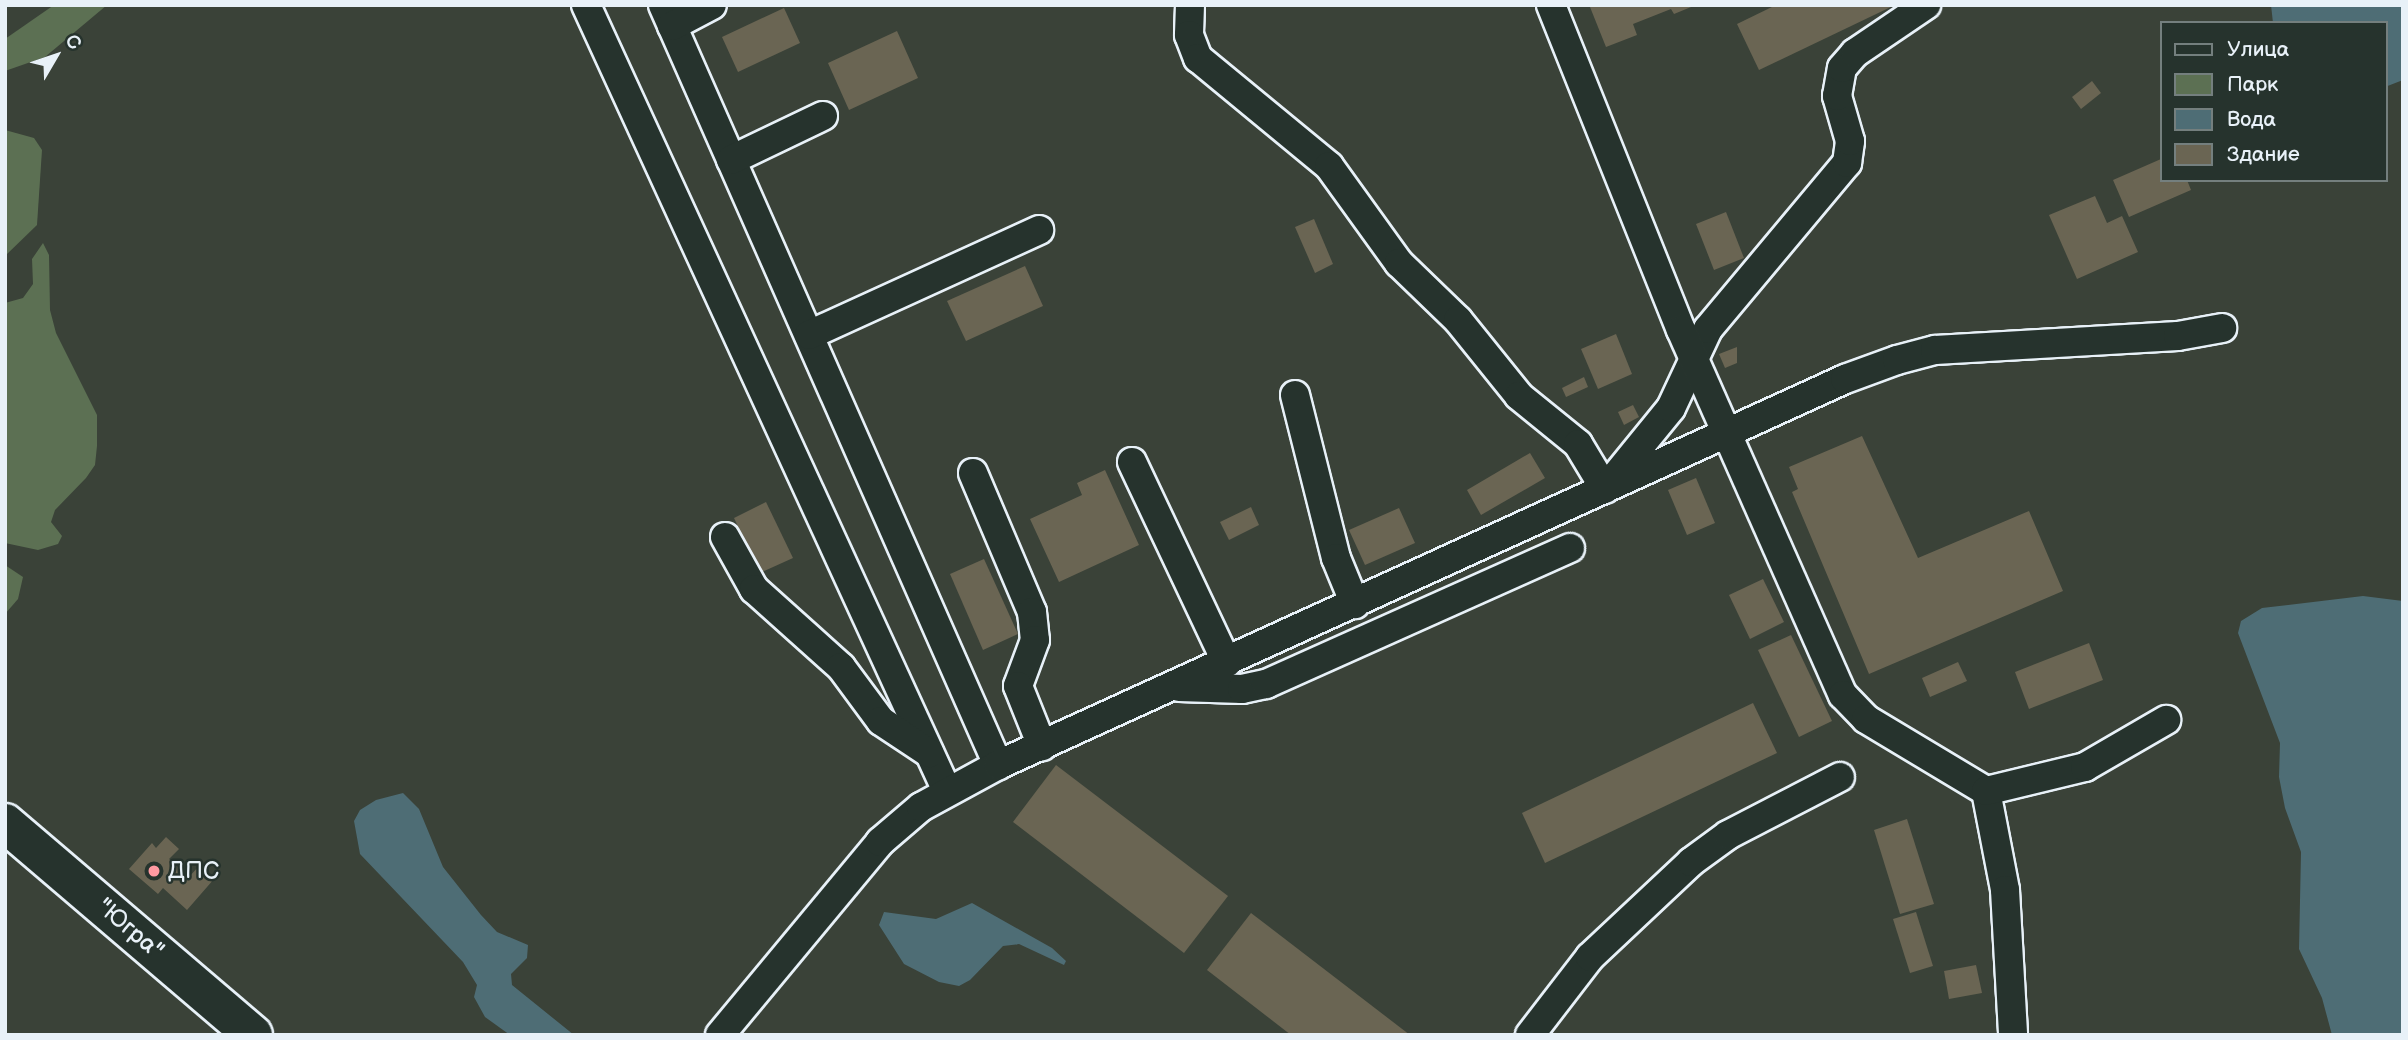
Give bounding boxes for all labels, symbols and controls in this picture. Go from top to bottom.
north arrow [21,21,91,91]
legend [2160,21,2387,182]
text: С [60,30,86,55]
text: Улица [2227,37,2289,62]
text: Парк [2227,72,2278,97]
text: Вода [2227,107,2276,132]
text: Здание [2227,142,2300,167]
place label: ДПС [168,857,219,885]
marker: ДПС [146,863,162,879]
street label: "Югра" [91,893,169,965]

